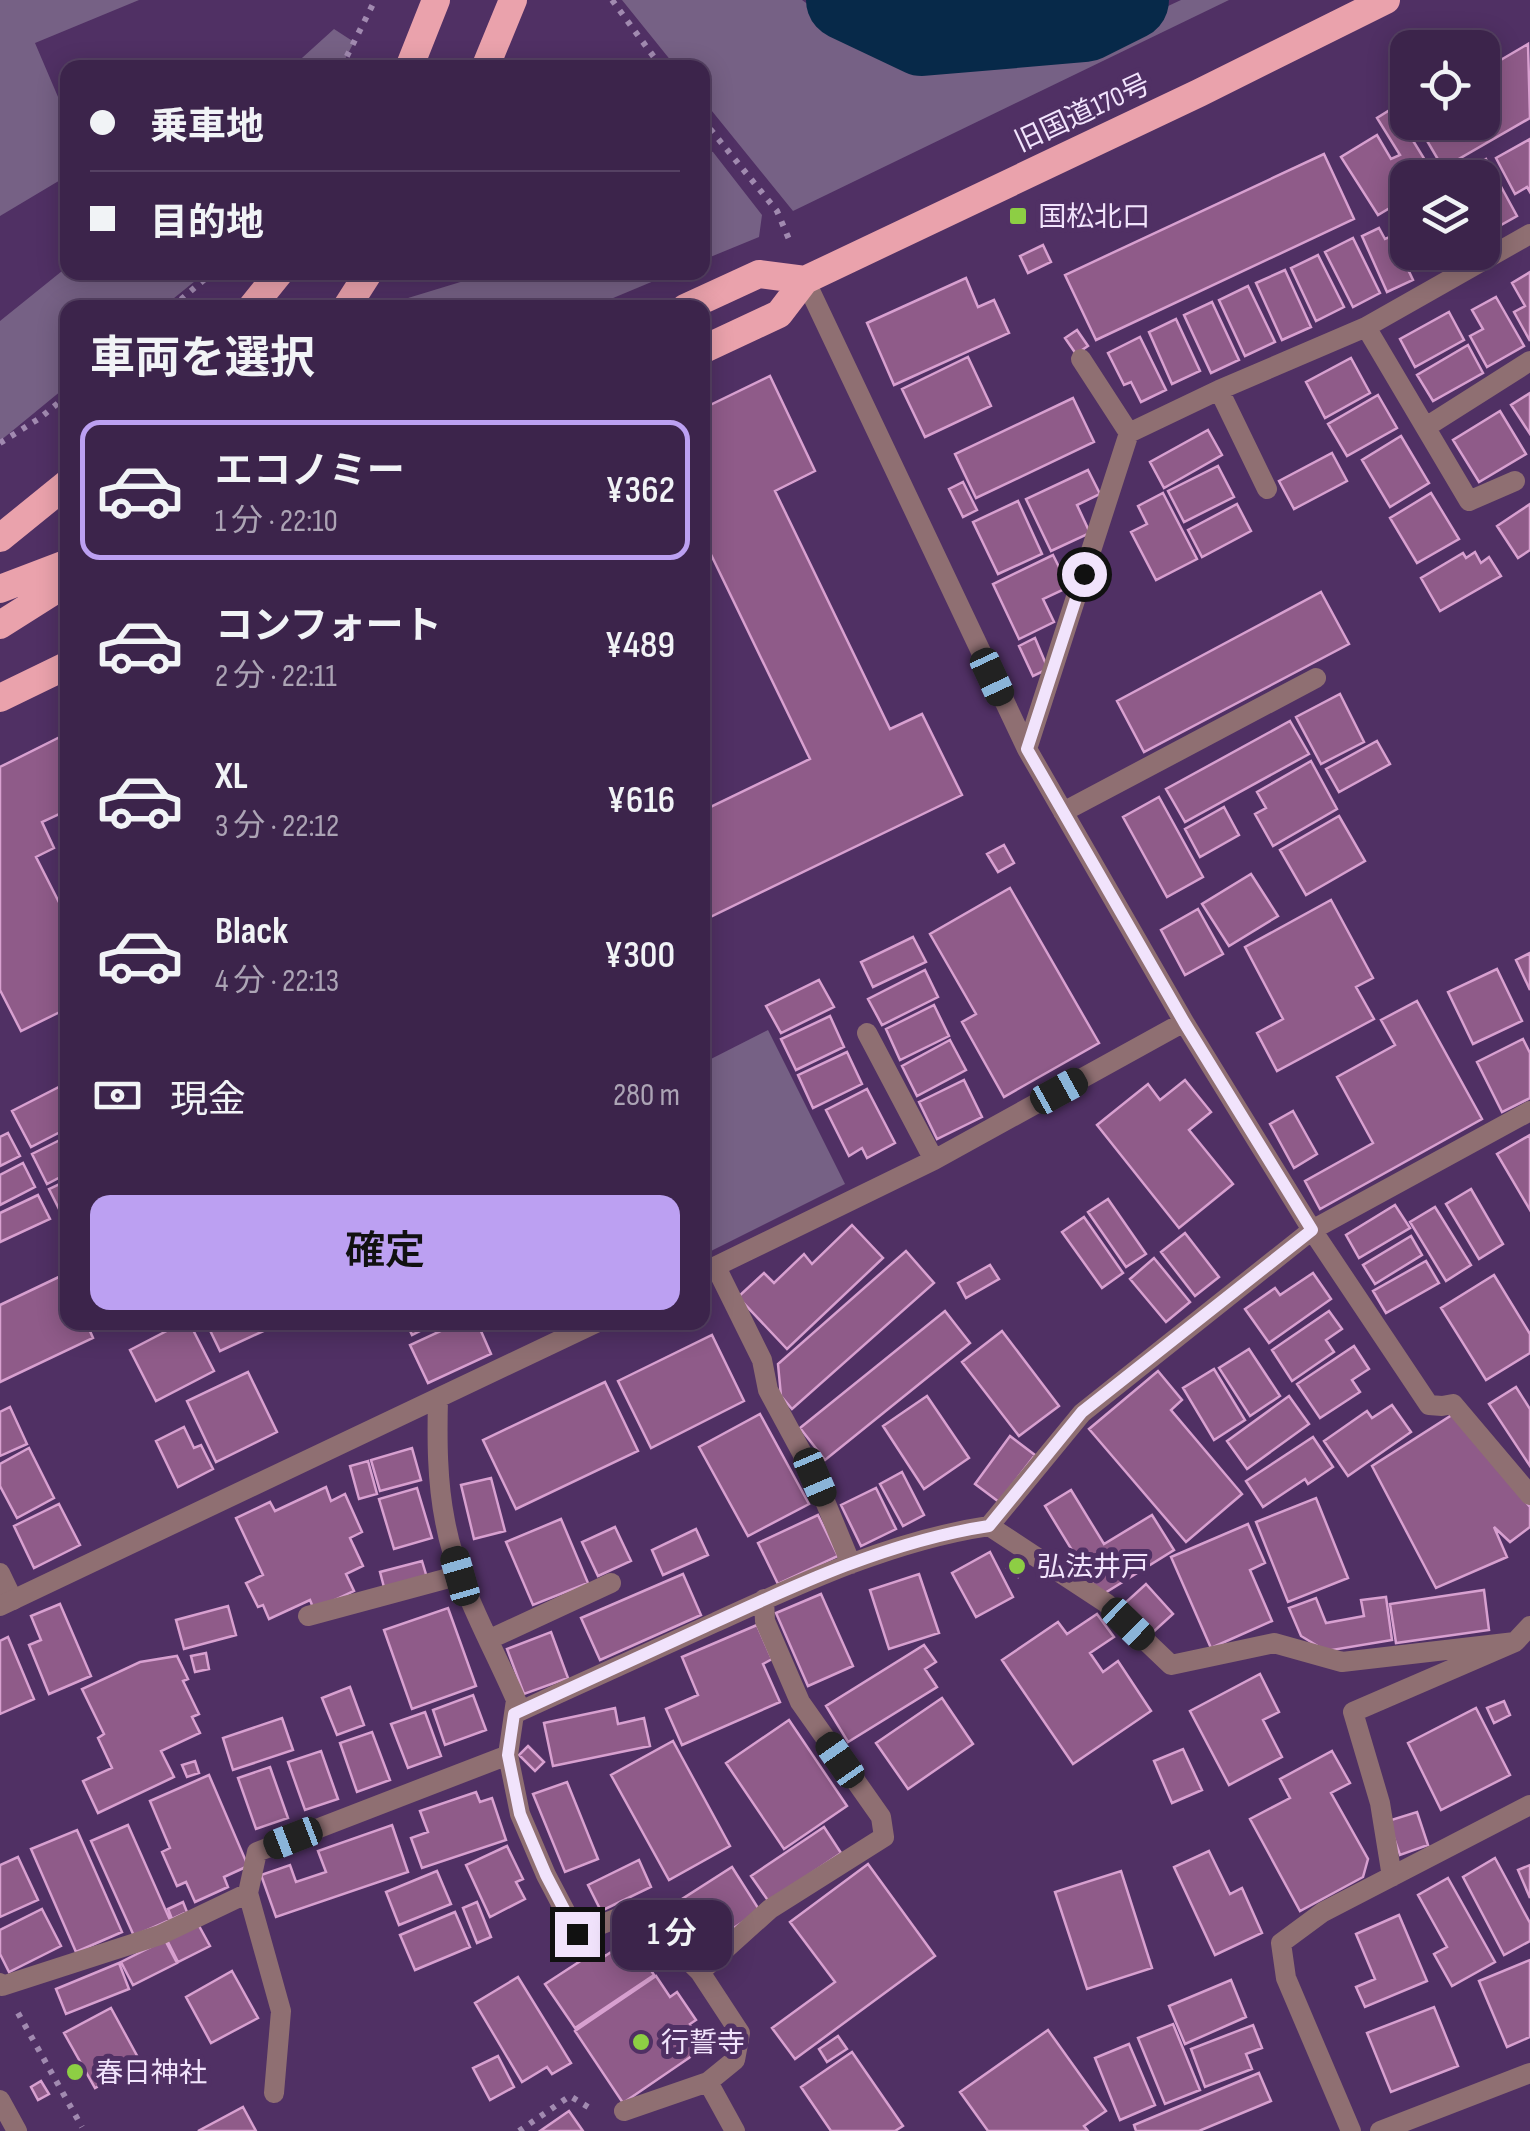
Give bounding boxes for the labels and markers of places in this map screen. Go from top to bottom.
place label: 国松北口 [1038,201,1150,234]
marker: 国松北口 [1007,205,1029,227]
place label: 弘法井戸 [1037,1551,1149,1584]
marker: 弘法井戸 [1006,1555,1028,1577]
place label: 行誓寺 [661,2027,745,2060]
marker: 行誓寺 [630,2031,652,2053]
place label: 春日神社 [95,2057,207,2090]
marker: 春日神社 [64,2061,86,2083]

